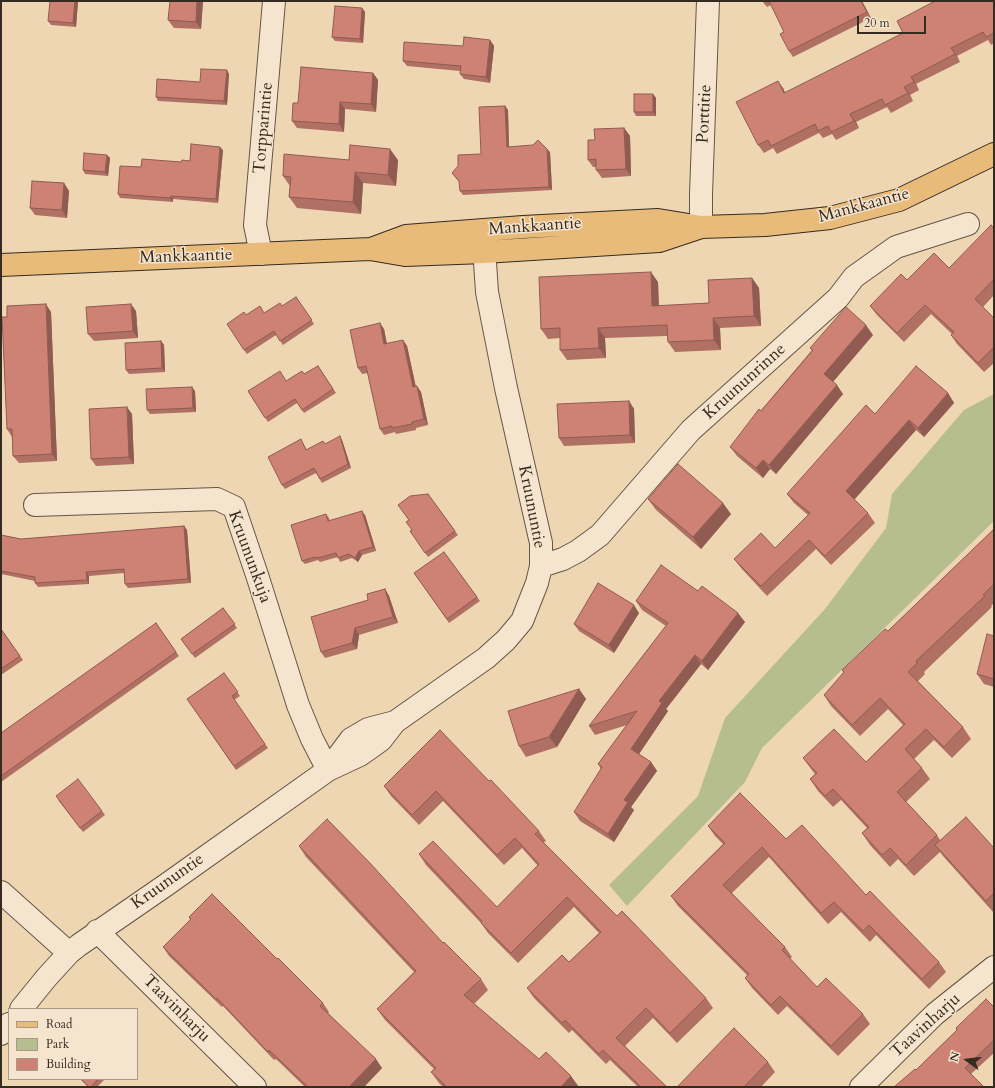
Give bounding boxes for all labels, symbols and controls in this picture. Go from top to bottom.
scale bar [859,8,928,34]
text: 20 m [864,15,890,31]
street label: Torpparintie [250,81,278,175]
street label: Porttitie [693,84,717,144]
street label: Mankkaantie [816,184,912,228]
street label: Mankkaantie [488,214,582,240]
street label: Mankkaantie [139,245,233,269]
street label: Kruununrinne [699,340,791,424]
street label: Kruununtie [513,464,549,550]
street label: Kruununkuja [223,508,275,606]
street label: Kruununtie [128,850,208,914]
street label: Taavinharju [138,971,214,1047]
street label: Taavinharju [887,989,965,1063]
legend [8,1008,138,1080]
text: Road [46,1016,72,1032]
text: Park [46,1036,69,1052]
north arrow [947,1040,987,1080]
text: N [946,1050,963,1063]
text: Building [46,1056,90,1072]

